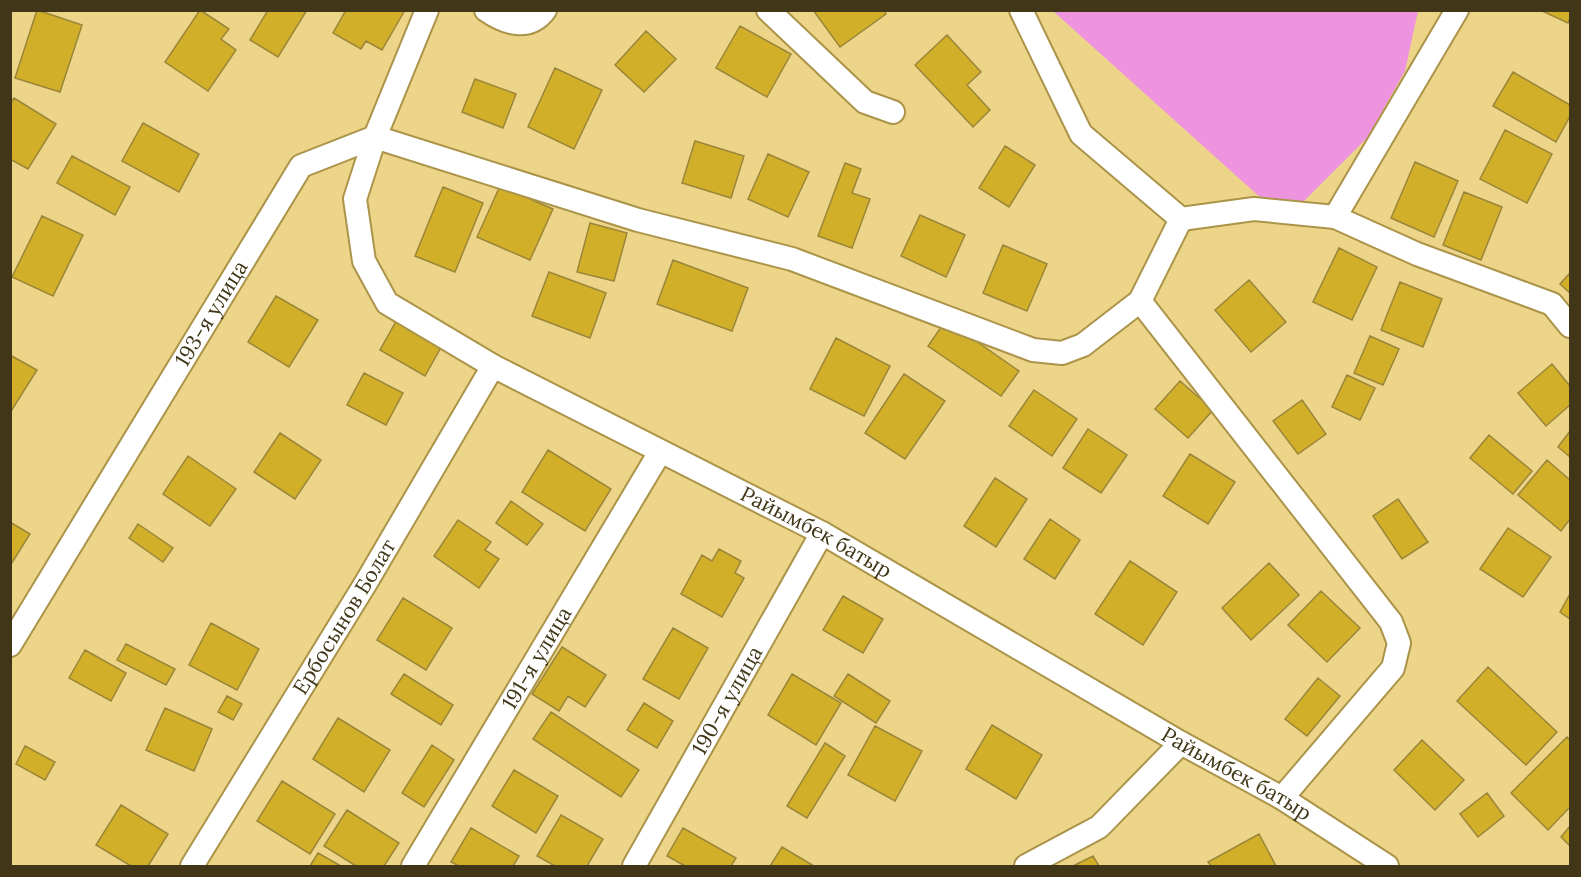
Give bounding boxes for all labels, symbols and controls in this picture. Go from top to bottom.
street label: 193-я улица [169,255,254,371]
street label: Райымбек батыр [736,480,897,584]
street label: Ербосынов Болат [287,534,402,699]
street label: 191-я улица [496,602,578,714]
street label: 190-я улица [686,641,768,759]
street label: Райымбек батыр [1157,721,1317,827]

